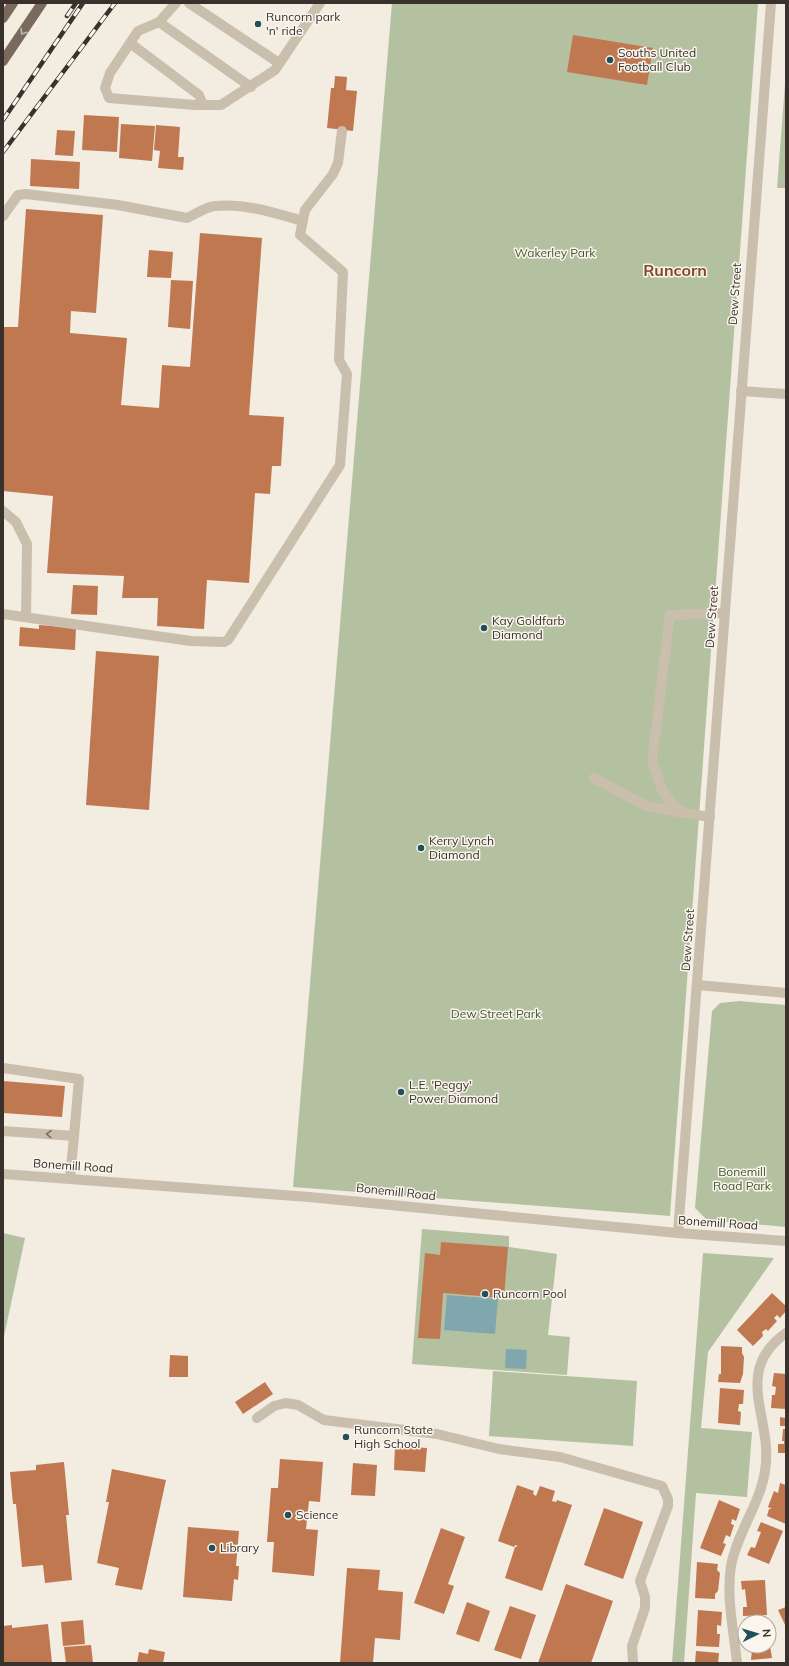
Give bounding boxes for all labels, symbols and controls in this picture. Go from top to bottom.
place label: Runcorn park 'n' ride [266,9,341,38]
marker: Runcorn park 'n' ride [253,19,263,29]
one-way arrow [20,28,27,35]
place label: Souths United Football Club [618,45,696,74]
marker: Souths United Football Club [605,55,615,65]
park label: Wakerley Park [515,245,596,260]
district label: Runcorn [643,260,707,280]
street label: Dew Street [725,262,744,325]
street label: Dew Street [702,585,721,648]
place label: Kay Goldfarb Diamond [492,613,565,642]
marker: Kay Goldfarb Diamond [479,623,489,633]
place label: Kerry Lynch Diamond [429,833,494,862]
marker: Kerry Lynch Diamond [416,843,426,853]
street label: Dew Street [678,908,697,971]
park label: Dew Street Park [451,1006,542,1021]
place label: L.E. 'Peggy' Power Diamond [409,1077,498,1106]
marker: L.E. 'Peggy' Power Diamond [396,1087,406,1097]
one-way arrow [46,1130,52,1139]
street label: Bonemill Road [32,1155,114,1176]
park label: Bonemill Road Park [713,1164,772,1193]
street label: Bonemill Road [355,1180,437,1203]
street label: Bonemill Road [677,1212,759,1233]
place label: Runcorn Pool [493,1286,567,1301]
marker: Runcorn Pool [480,1289,490,1299]
place label: Runcorn State High School [354,1422,433,1451]
marker: Runcorn State High School [341,1432,351,1442]
place label: Science [296,1507,338,1522]
marker: Science [283,1510,293,1520]
place label: Library [220,1540,260,1555]
marker: Library [207,1543,217,1553]
north arrow [737,1614,777,1654]
text: N [760,1628,774,1638]

